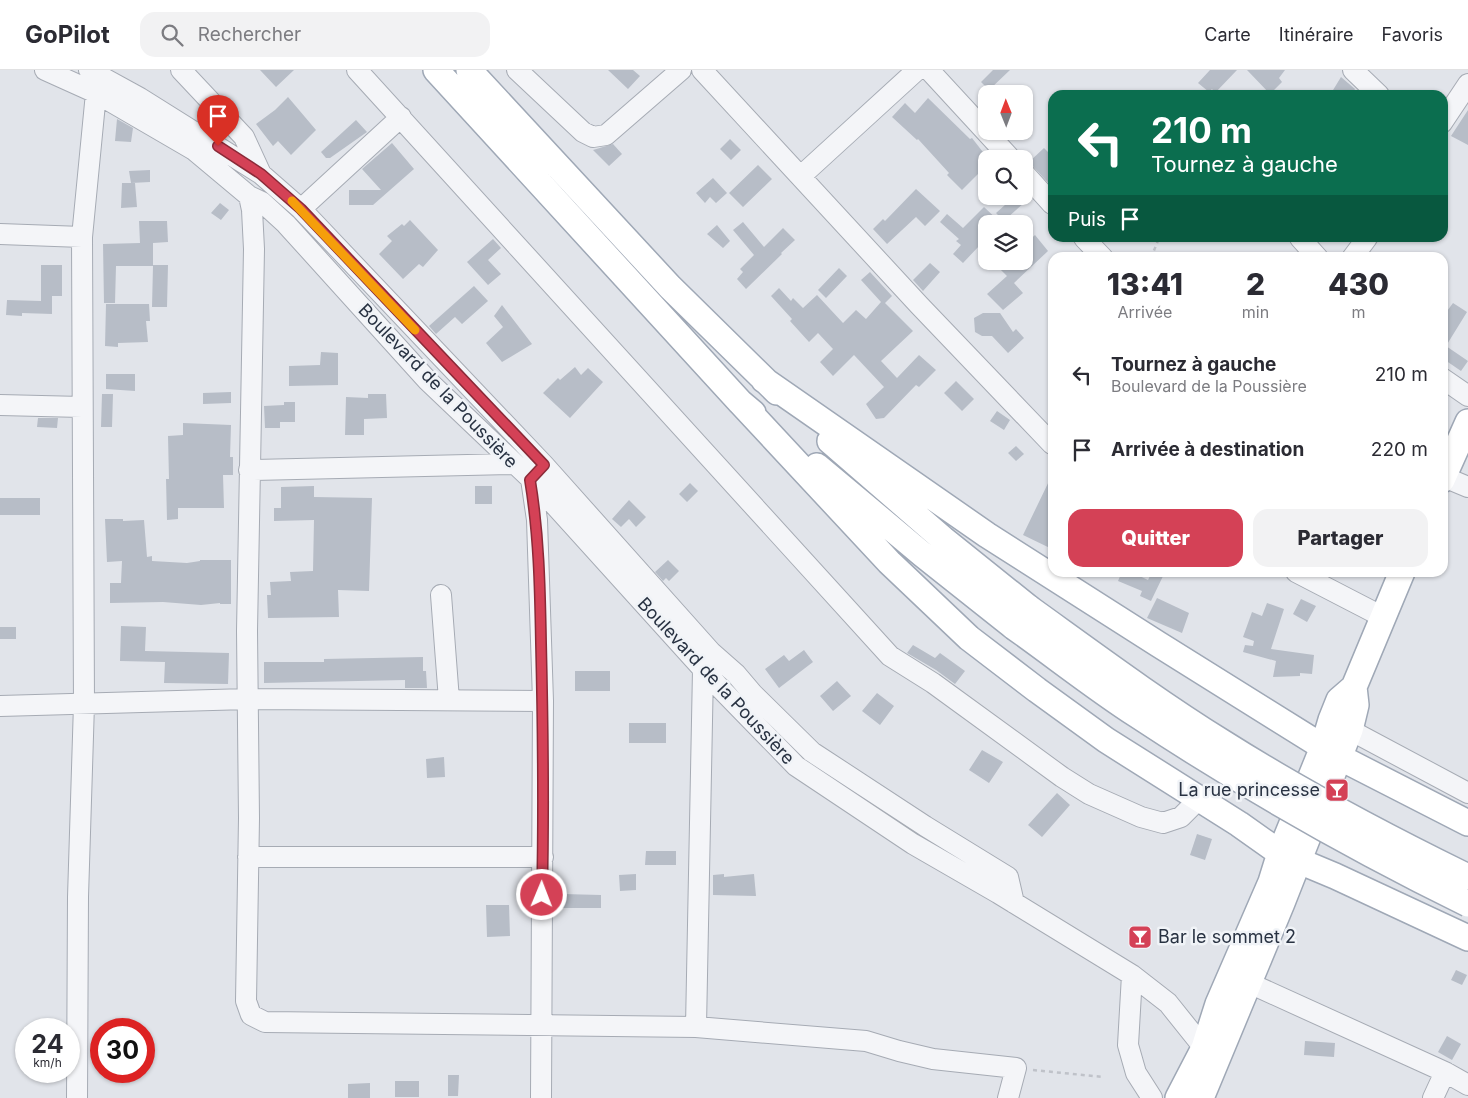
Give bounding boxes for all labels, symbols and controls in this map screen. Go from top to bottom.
search box [140,12,490,57]
text: GoPilot [25,20,110,49]
icon: search [158,21,186,49]
text: Rechercher [198,23,301,46]
text: Carte [1204,24,1251,45]
text: Itinéraire [1279,24,1353,45]
text: Favoris [1381,24,1443,45]
north arrow [978,85,1032,140]
map controls [978,85,1033,270]
pin [197,95,239,146]
icon: arrive [204,102,232,130]
text: 210 m [1151,109,1252,151]
icon: left [1068,110,1133,175]
button: search [978,150,1033,205]
text: Tournez à gauche [1151,151,1338,177]
icon: arrive [1116,205,1144,233]
text: Puis [1068,208,1106,231]
button: layers [978,215,1033,270]
text: 13:41 [1107,266,1183,302]
text: 2 [1246,266,1265,302]
text: 430 [1328,266,1389,302]
street label: Boulevard de la Poussière [354,299,522,472]
text: Arrivée [1117,302,1172,322]
text: min [1242,302,1269,322]
text: m [1352,302,1366,322]
text: Tournez à gauche [1111,353,1276,376]
icon: left [1068,361,1096,389]
text: 210 m [1375,363,1428,386]
text: Boulevard de la Poussière [1111,376,1307,396]
icon: arrive [1068,436,1096,464]
text: Arrivée à destination [1111,438,1304,461]
text: 220 m [1371,438,1428,461]
button: Quitter [1068,509,1243,567]
button: Partager [1253,509,1428,567]
street label: Boulevard de la Poussière [634,593,799,768]
bar icon: La rue princesse [1324,777,1350,803]
place label: La rue princesse [1178,779,1320,800]
position arrow [515,868,567,920]
bar icon: Bar le sommet 2 [1127,924,1153,950]
place label: Bar le sommet 2 [1158,926,1296,947]
speed limit sign: 30 [90,1018,155,1083]
text: 24 [31,1029,64,1059]
text: km/h [33,1055,62,1070]

